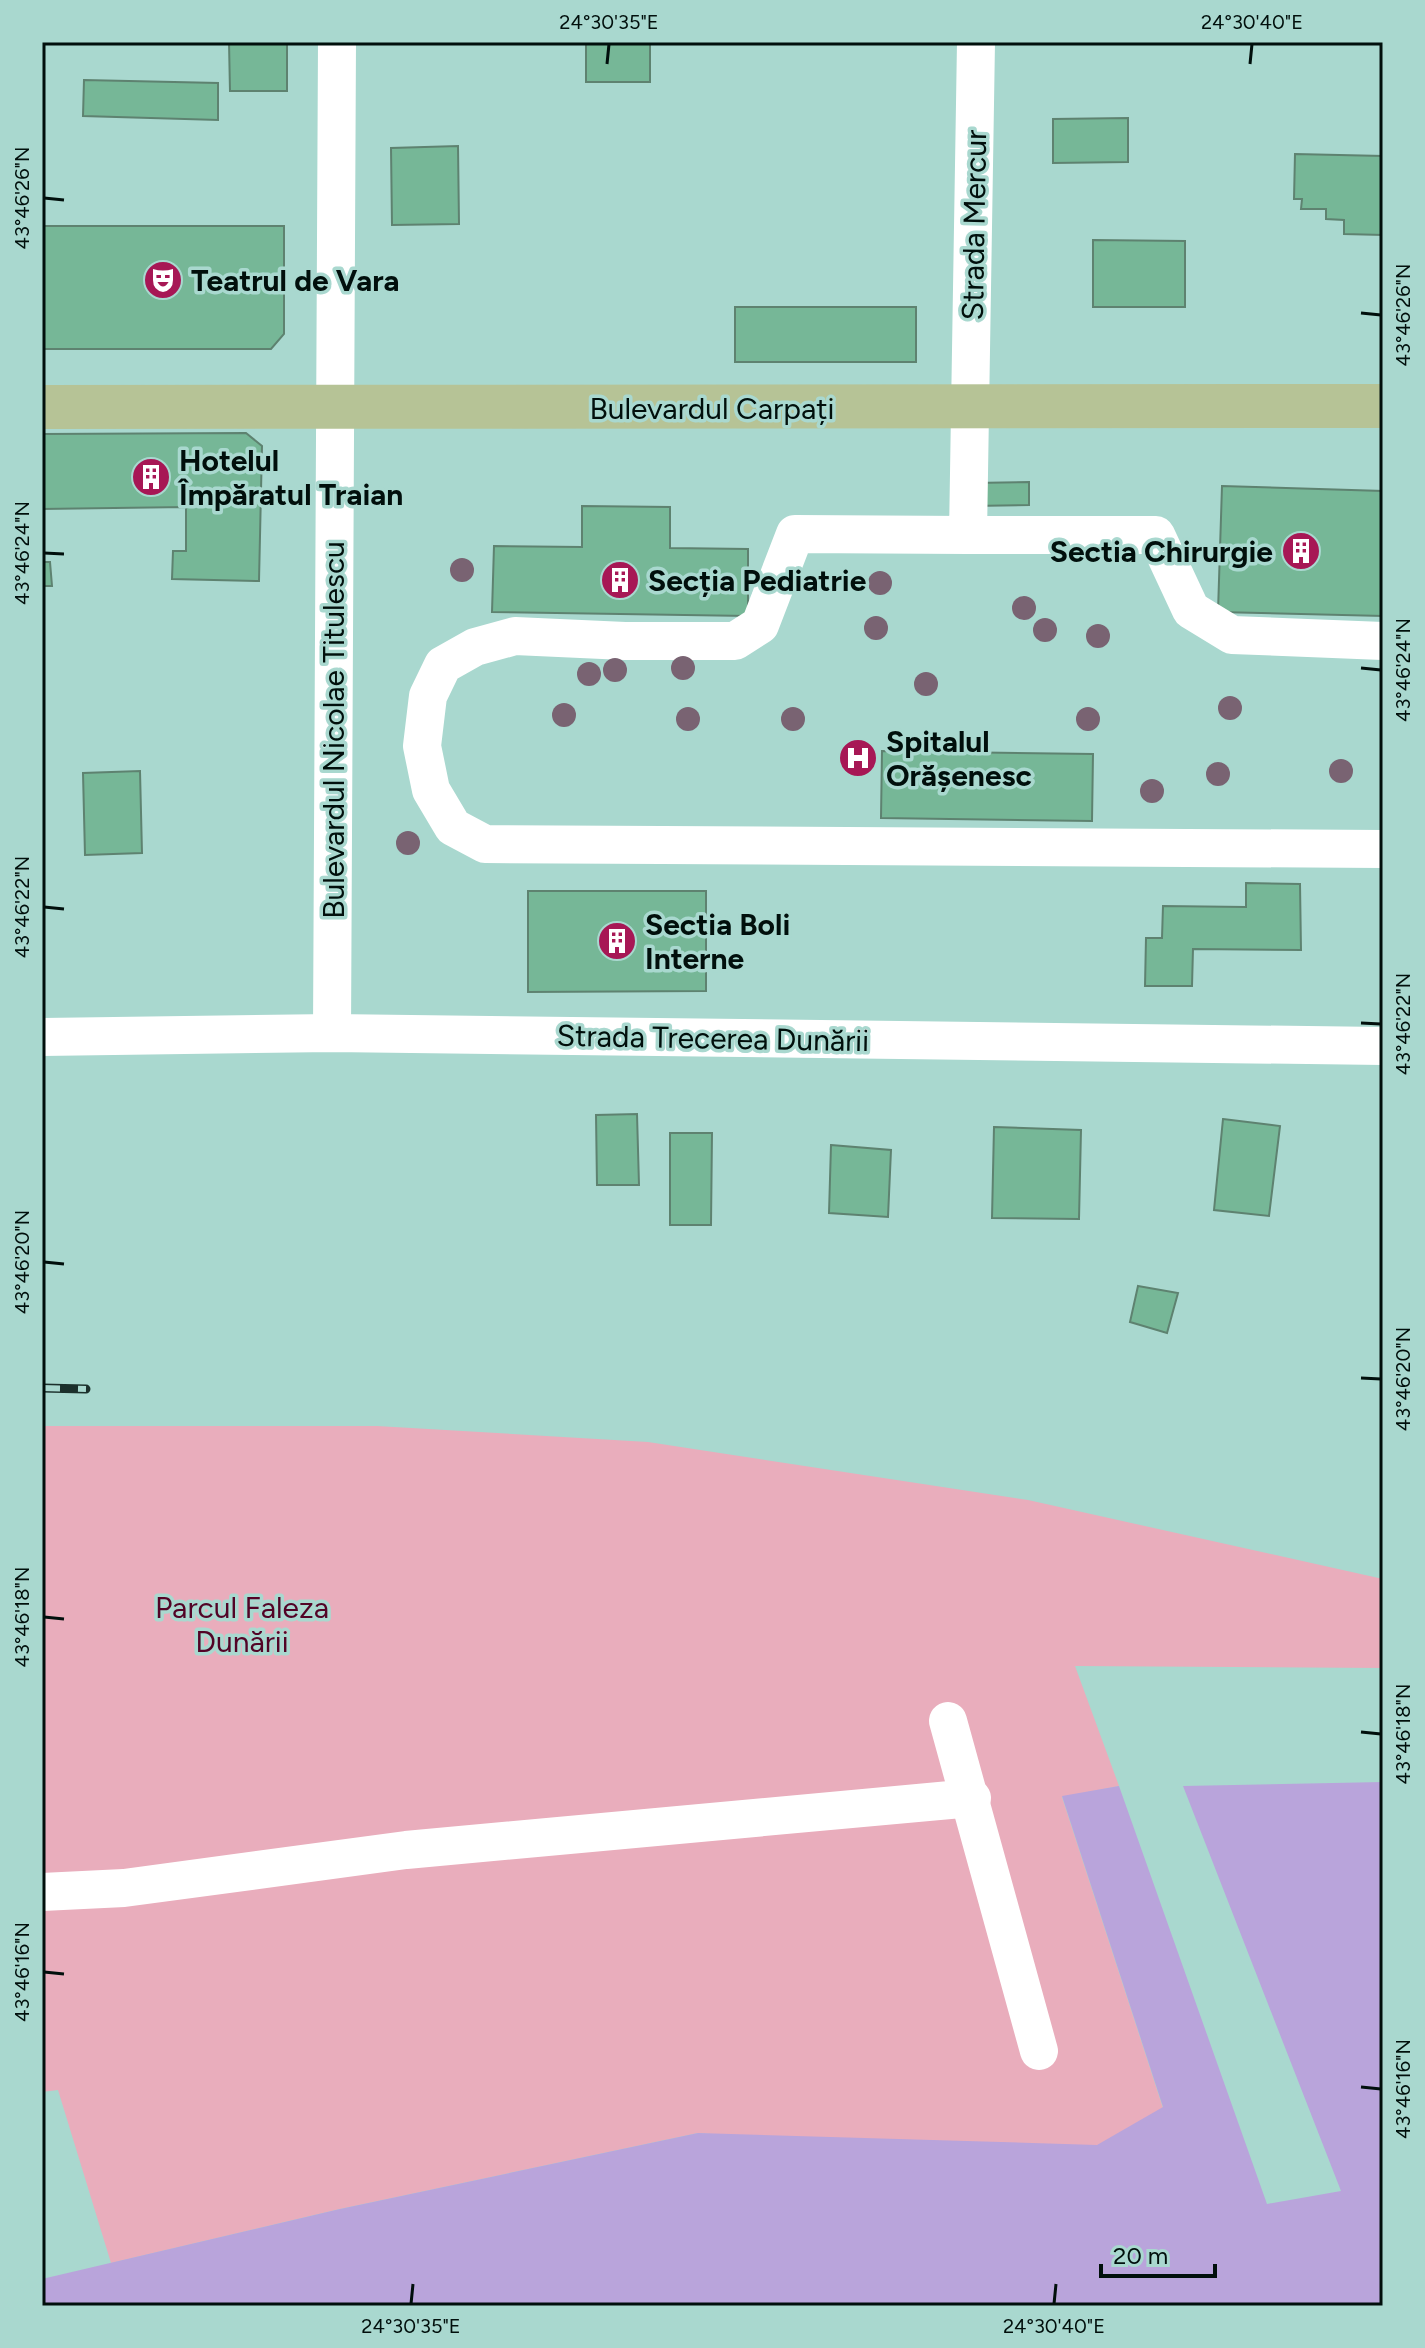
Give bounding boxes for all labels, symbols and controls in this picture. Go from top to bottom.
text: 24°30'35"E [559,10,659,34]
text: 24°30'40"E [1201,10,1303,34]
street label: Strada Mercur [954,129,994,321]
text: 43°46'26"N [10,147,34,249]
theatre icon: Teatrul de Vara [142,259,184,301]
place label: Teatrul de Vara [191,262,400,299]
text: 43°46'26"N [1391,264,1415,366]
street label: Bulevardul Carpați [589,390,835,427]
place label: Hotelul Împăratul Traian [177,442,403,513]
building icon: Hotelul Împăratul Traian [130,456,172,498]
text: 43°46'24"N [10,501,34,605]
building icon: Sectia Chirurgie [1280,530,1322,572]
place label: Sectia Chirurgie [1050,533,1273,570]
street label: Bulevardul Nicolae Titulescu [315,541,352,919]
building icon: Secția Pediatrie [599,559,641,601]
place label: Secția Pediatrie [648,562,867,599]
text: 43°46'24"N [1391,618,1415,722]
place label: Spitalul Orășenesc [886,723,1032,794]
hospital icon: Spitalul Orășenesc [837,737,879,779]
text: 43°46'22"N [10,856,34,958]
place label: Sectia Boli Interne [645,906,790,977]
building icon: Sectia Boli Interne [596,920,638,962]
text: 43°46'22"N [1391,973,1415,1075]
street label: Strada Trecerea Dunării [556,1017,870,1059]
text: 43°46'20"N [10,1210,34,1314]
text: 43°46'20"N [1391,1327,1415,1431]
text: 43°46'18"N [10,1567,34,1667]
park label: Parcul Faleza Dunării [155,1589,329,1660]
text: 43°46'18"N [1391,1684,1415,1784]
text: 43°46'16"N [10,1922,34,2022]
text: 43°46'16"N [1391,2039,1415,2139]
scale bar [1101,2228,1215,2278]
text: 20 m [1113,2241,1168,2270]
text: 24°30'35"E [361,2314,461,2338]
text: 24°30'40"E [1003,2314,1105,2338]

